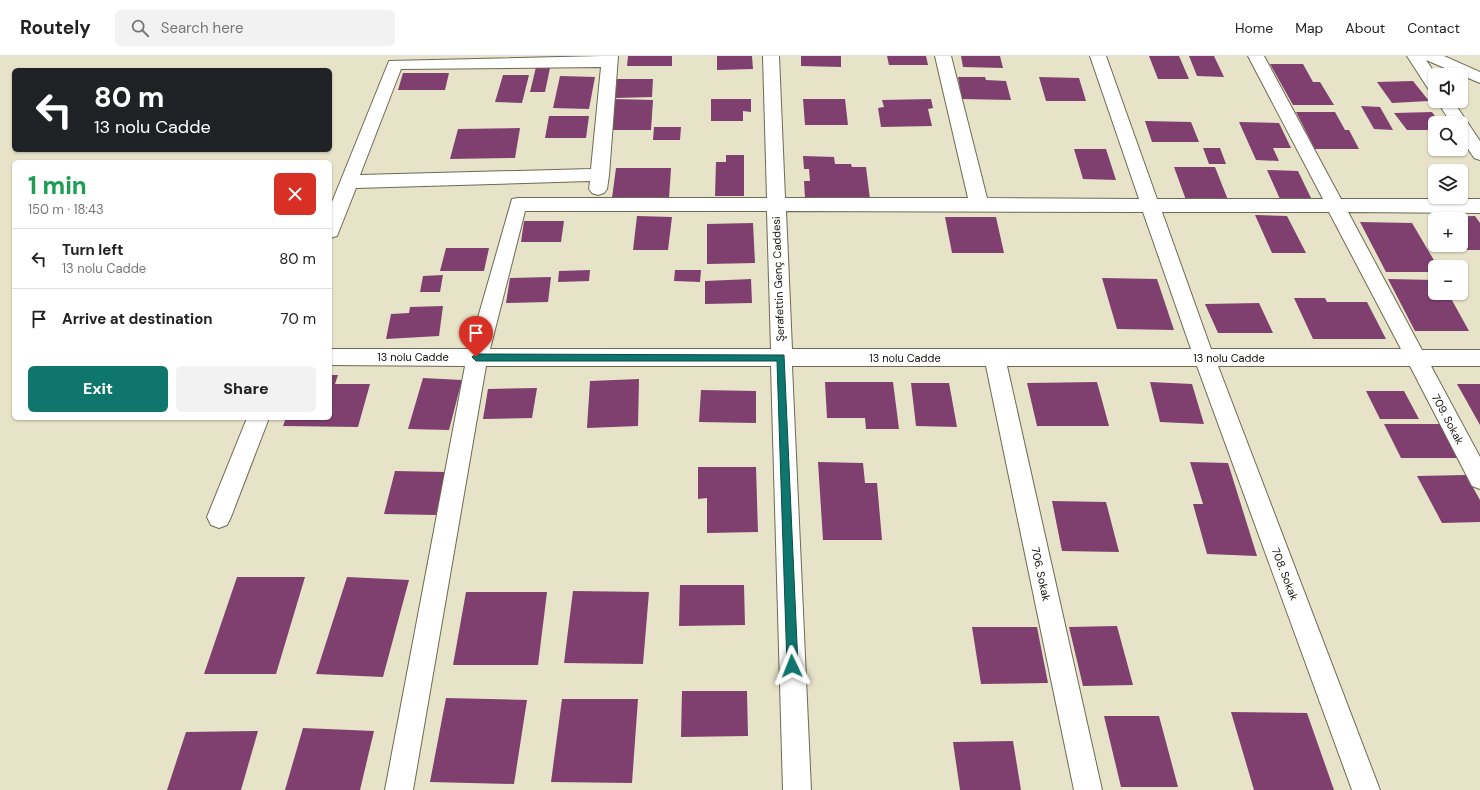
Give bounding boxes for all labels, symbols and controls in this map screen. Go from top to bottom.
search box [115,10,395,46]
text: Routely [20,15,91,40]
icon: search [129,17,151,39]
text: Search here [161,18,243,38]
text: Home [1235,19,1273,37]
text: Map [1295,19,1323,37]
text: About [1345,19,1385,37]
text: Contact [1407,19,1460,37]
map controls [1428,68,1468,300]
button: sound [1428,68,1468,108]
text: 80 m [94,79,164,116]
icon: left [28,84,80,136]
text: 13 nolu Cadde [94,115,211,139]
button: search [1428,116,1468,156]
button: layers [1428,164,1468,204]
text: 1 min [28,170,87,201]
button: close [274,173,316,215]
text: 150 m · 18:43 [28,201,104,218]
button: + [1428,212,1468,252]
street label: Şerafettin Genç Caddesi [769,216,787,342]
text: Turn left [62,240,123,260]
icon: left [28,248,50,270]
text: 80 m [279,249,316,269]
text: 13 nolu Cadde [62,260,146,277]
button: − [1428,260,1468,300]
icon: arrive [28,308,50,330]
text: Arrive at destination [62,309,213,329]
text: 70 m [281,309,316,329]
pin [459,316,493,357]
icon: arrive [465,322,487,344]
street label: 13 nolu Cadde [377,350,449,364]
street label: 13 nolu Cadde [869,351,941,365]
street label: 13 nolu Cadde [1193,351,1265,365]
button: Exit [28,366,168,412]
button: Share [176,366,316,412]
street label: 709. Sokak [1429,391,1467,447]
street label: 706. Sokak [1028,546,1054,603]
street label: 708. Sokak [1269,546,1302,603]
position arrow [771,645,813,687]

